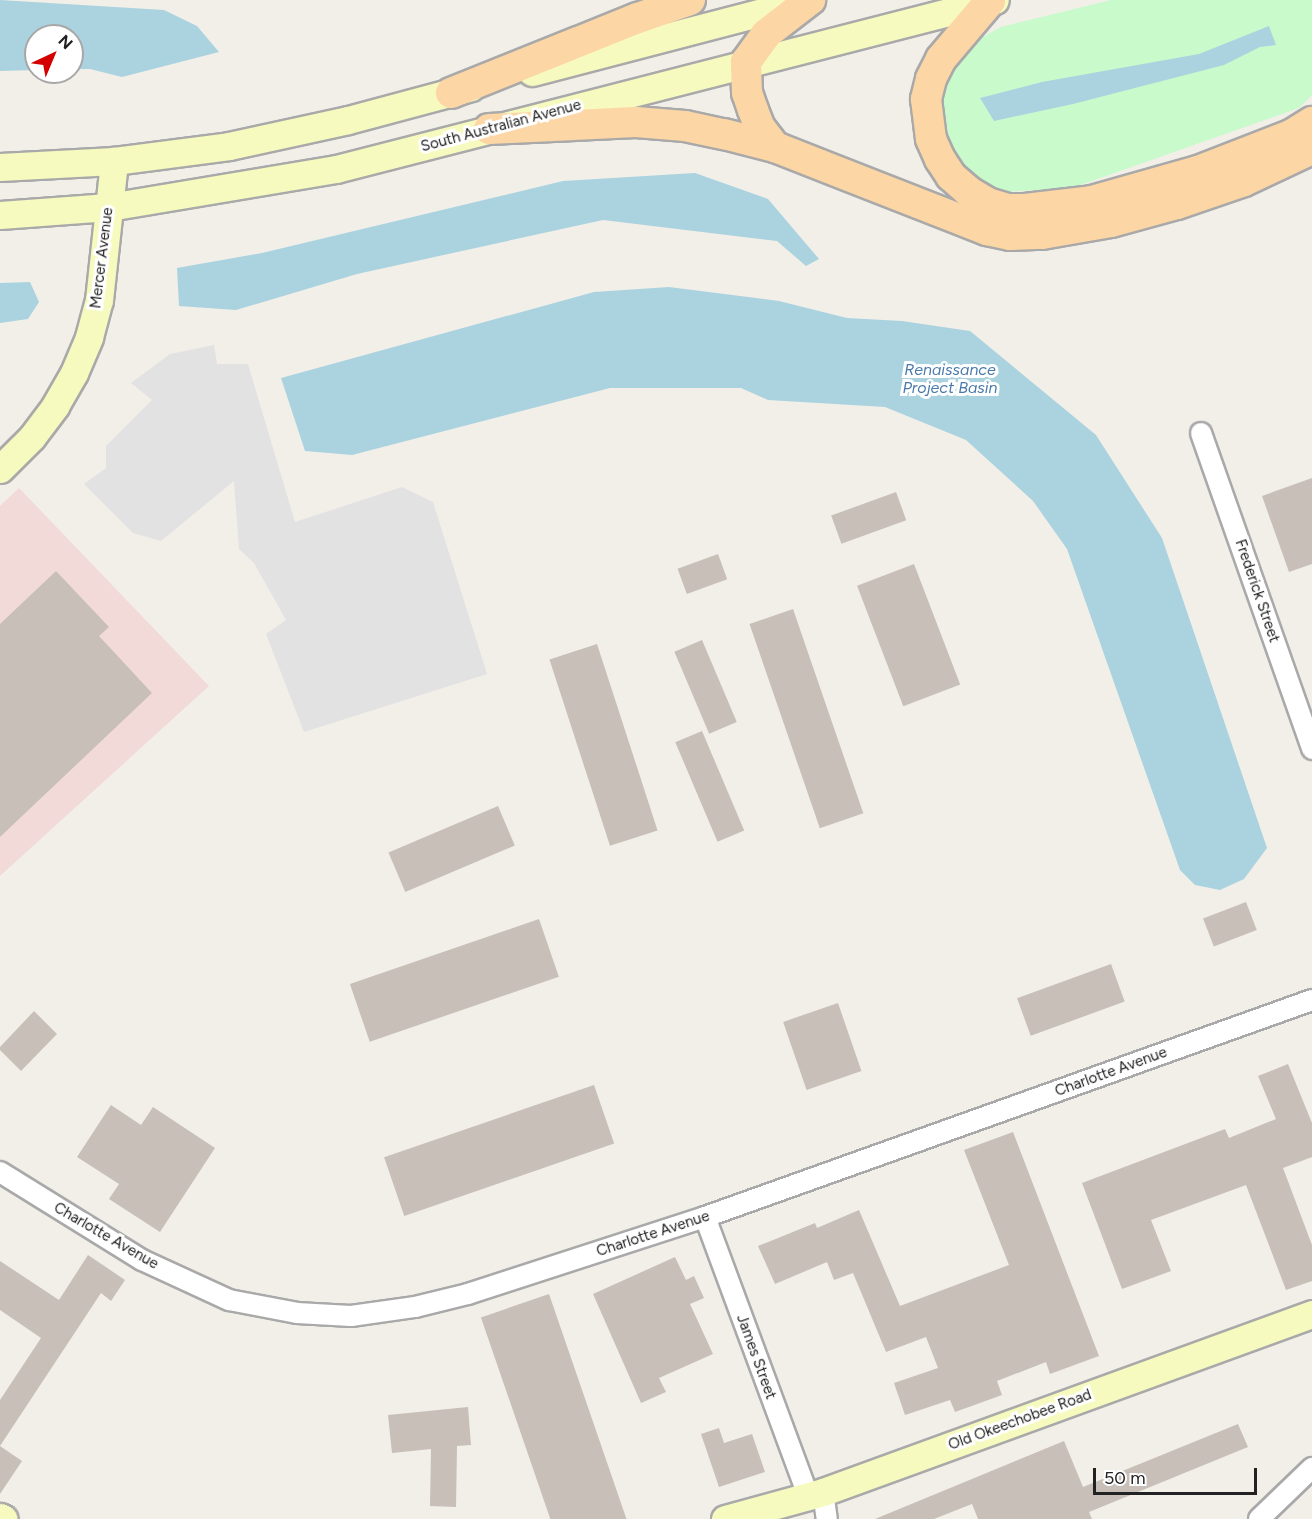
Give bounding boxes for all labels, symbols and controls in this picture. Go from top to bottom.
north arrow [24,24,84,84]
text: N [54,31,77,53]
street label: South Australian Avenue [419,96,583,156]
street label: Mercer Avenue [87,206,117,310]
water label: Renaissance Project Basin [903,360,997,398]
street label: Frederick Street [1231,537,1283,645]
street label: Charlotte Avenue [1053,1043,1169,1101]
street label: Charlotte Avenue [50,1199,162,1273]
street label: Charlotte Avenue [594,1207,712,1261]
street label: James Street [732,1312,780,1402]
street label: Old Okeechobee Road [946,1386,1094,1454]
scale bar [1096,1456,1260,1494]
text: 50 m [1104,1467,1146,1489]

